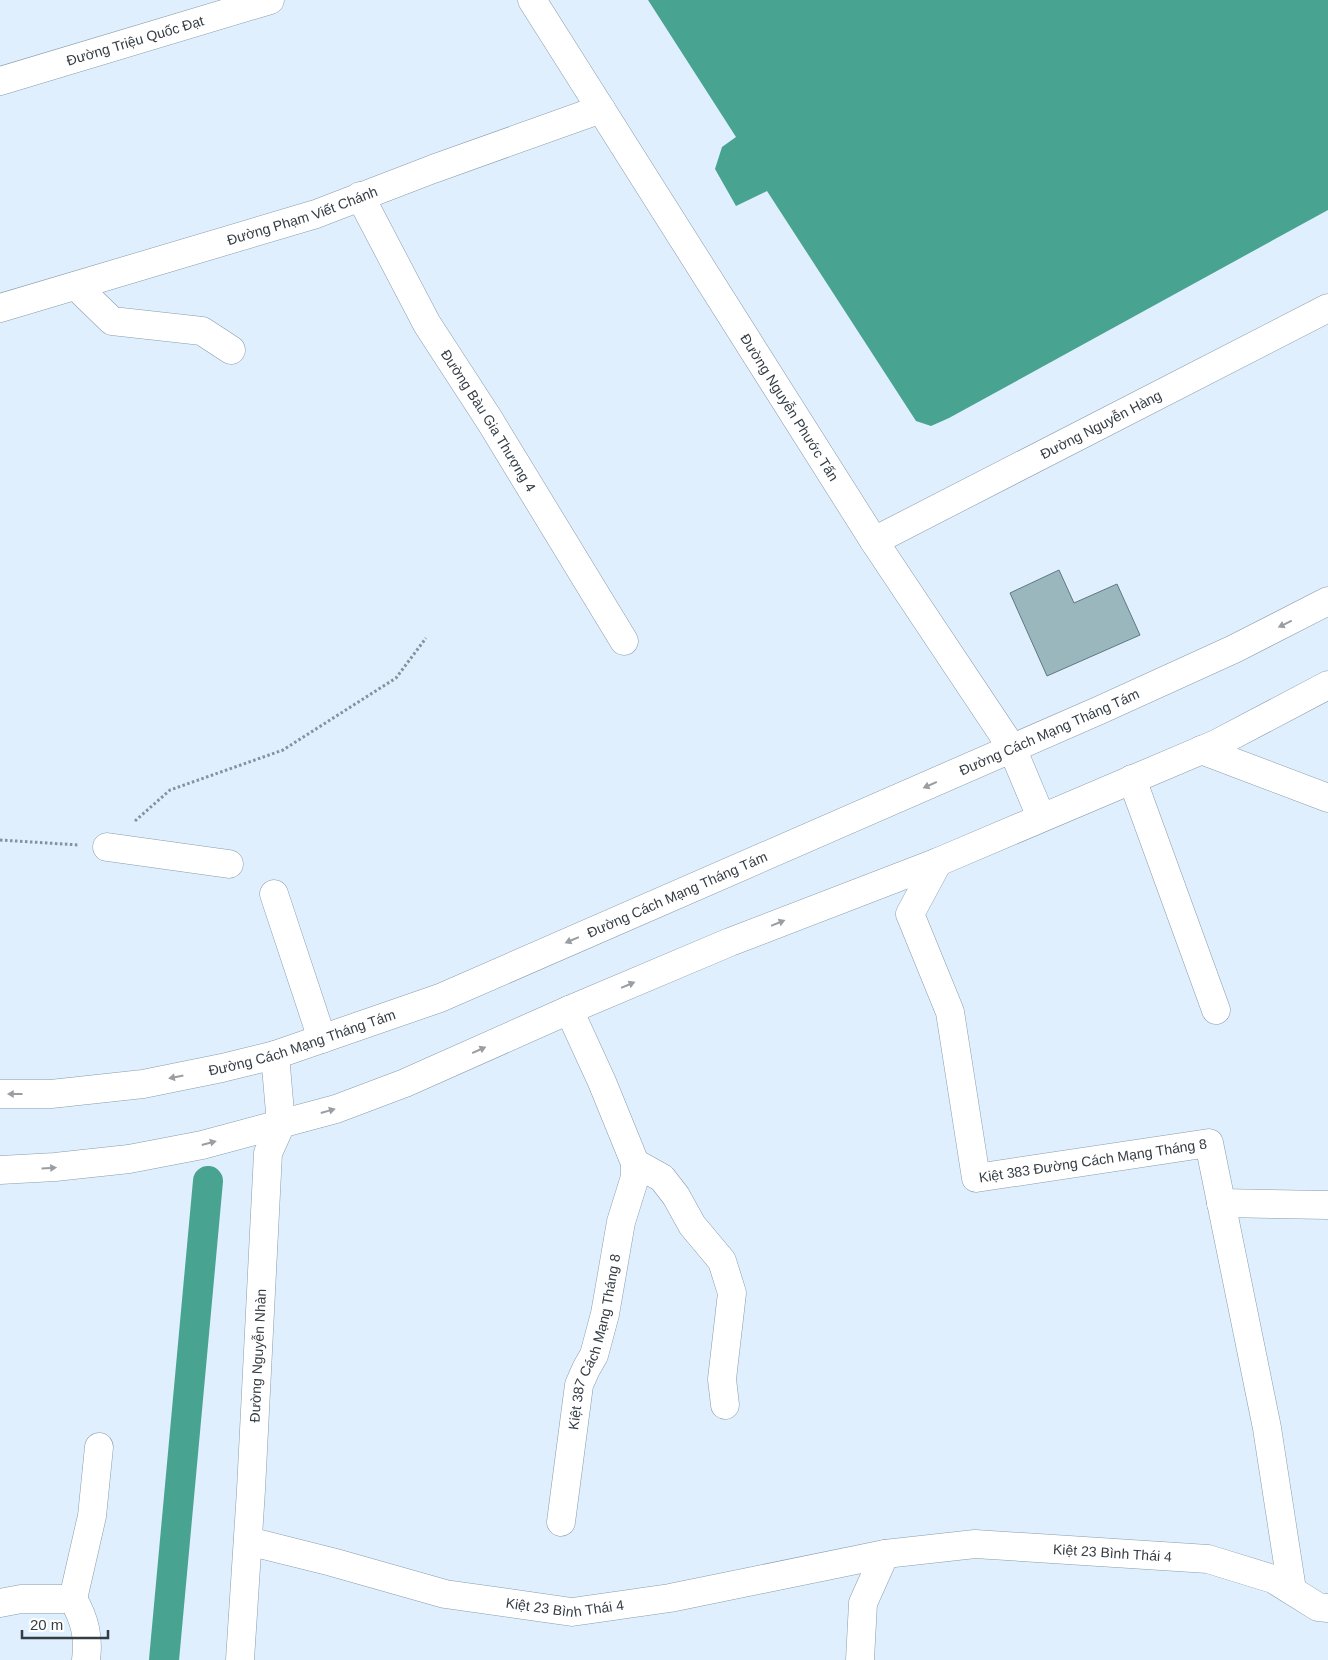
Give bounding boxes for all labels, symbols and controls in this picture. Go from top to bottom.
street label: Đường Triệu Quốc Đạt [65,12,206,69]
street label: Đường Phạm Viết Chánh [225,183,380,248]
street label: Đường Nguyễn Phước Tấn [737,331,842,484]
street label: Đường Bàu Gia Thượng 4 [438,347,539,495]
street label: Đường Nguyễn Hàng [1038,387,1164,462]
one-way arrow [1278,620,1292,628]
street label: Đường Cách Mạng Tháng Tám [957,685,1142,778]
one-way arrow [923,781,937,789]
street label: Đường Cách Mạng Tháng Tám [585,848,770,941]
one-way arrow [771,919,786,927]
one-way arrow [565,937,579,945]
one-way arrow [621,981,635,989]
street label: Đường Cách Mạng Tháng Tám [207,1006,397,1079]
one-way arrow [472,1046,486,1054]
one-way arrow [168,1074,184,1082]
one-way arrow [7,1090,23,1098]
one-way arrow [321,1106,336,1114]
street label: Kiệt 383 Đường Cách Mạng Tháng 8 [978,1135,1208,1185]
one-way arrow [202,1139,217,1147]
one-way arrow [41,1163,57,1171]
street label: Kiệt 387 Cách Mạng Tháng 8 [565,1253,623,1431]
street label: Đường Nguyễn Nhàn [246,1288,269,1423]
street label: Kiệt 23 Bình Thái 4 [1053,1541,1172,1565]
street label: Kiệt 23 Bình Thái 4 [505,1595,625,1620]
scale bar [22,1608,109,1640]
text: 20 m [30,1616,63,1633]

